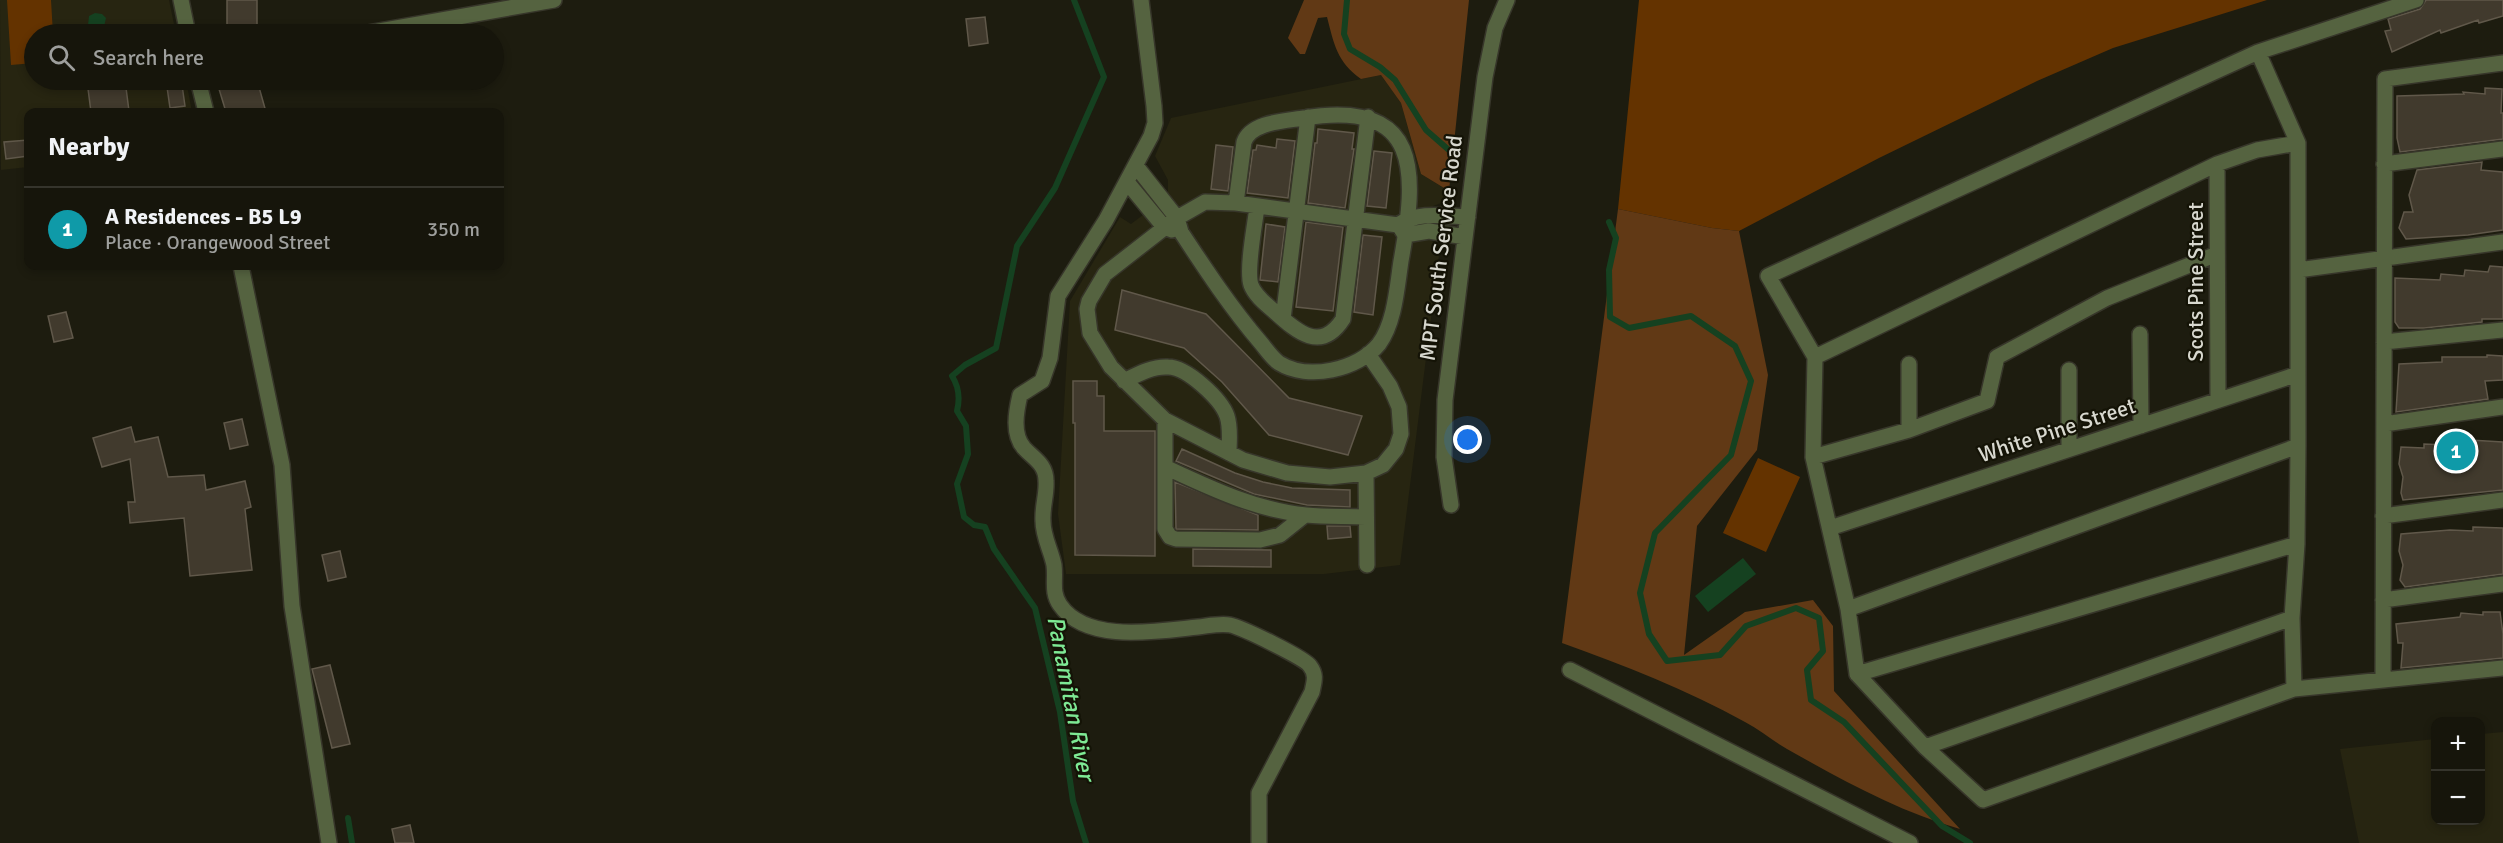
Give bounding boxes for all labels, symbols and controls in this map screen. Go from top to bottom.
search box [24,24,504,90]
icon: search [45,41,78,74]
text: Search here [93,44,204,71]
text: Nearby [48,131,129,163]
street label: MPT South Service Road [1414,134,1468,362]
street label: Scots Pine Street [2182,202,2209,362]
text: A Residences - B5 L9 [105,203,302,230]
text: 1 [62,217,73,242]
text: 350 m [427,217,480,242]
text: Place · Orangewood Street [105,230,330,255]
street label: White Pine Street [1975,392,2139,468]
your location [1453,425,1482,454]
pin: 1 [2436,428,2476,474]
water label: Panamitan River [1040,613,1102,786]
map controls [2431,717,2485,825]
button: + [2431,717,2485,771]
button: − [2431,771,2485,825]

